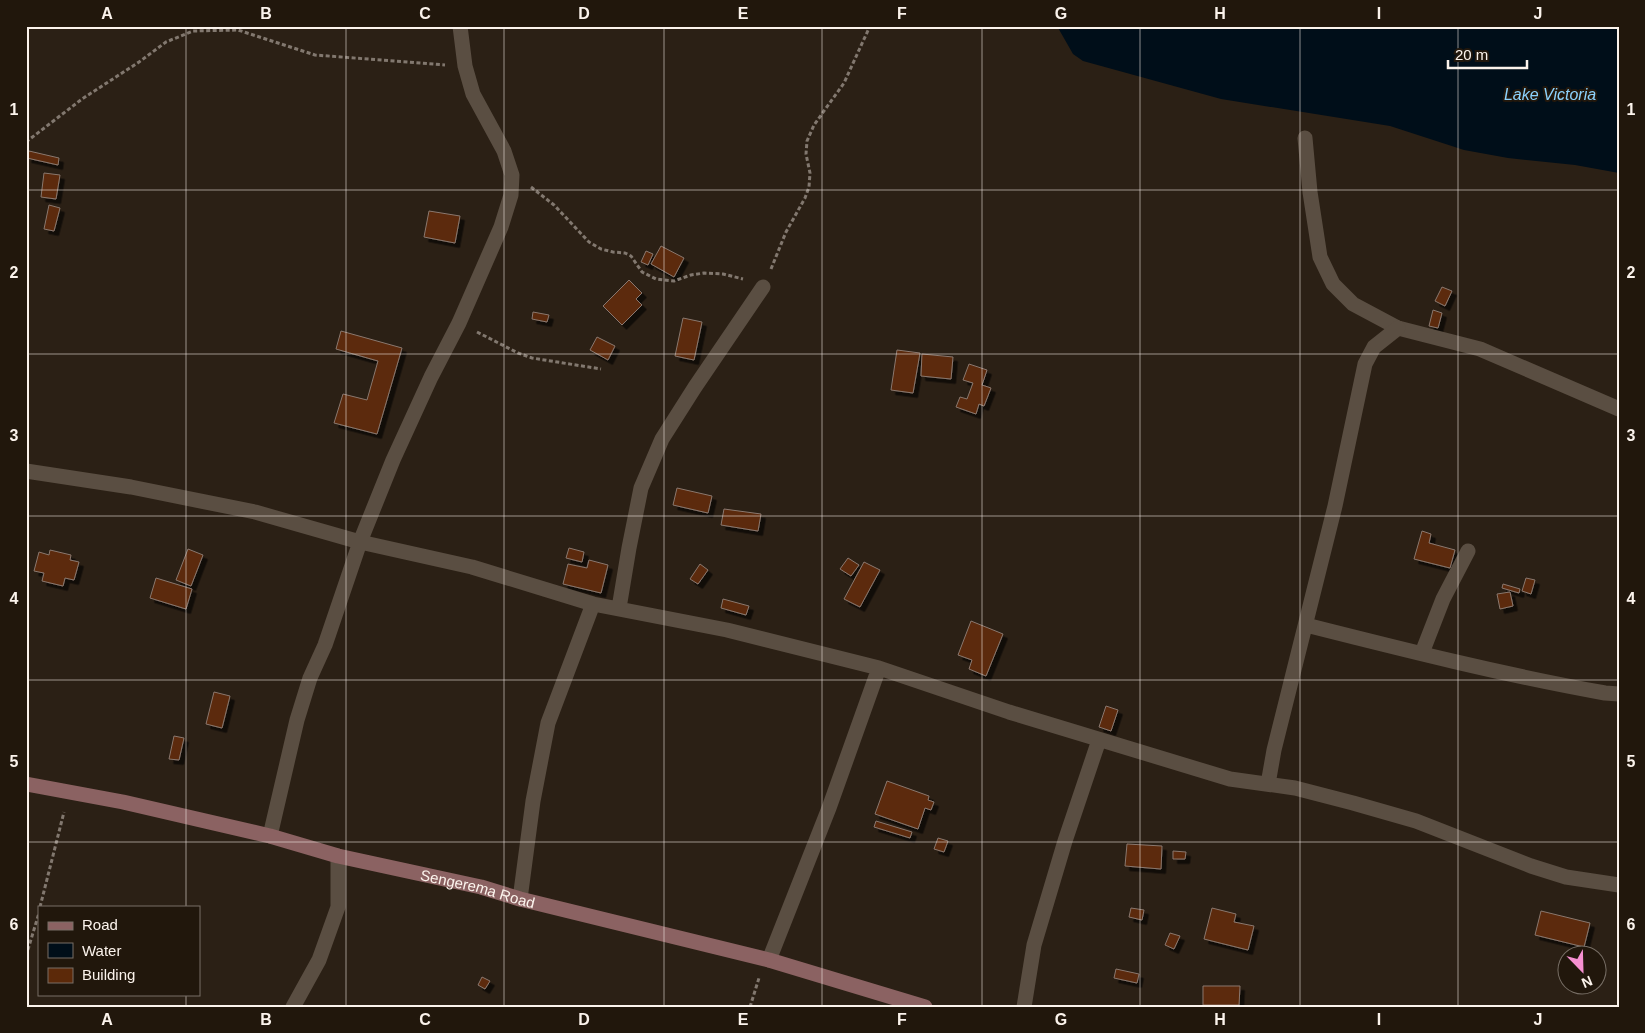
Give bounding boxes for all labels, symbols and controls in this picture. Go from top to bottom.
text: A [101,5,113,22]
text: B [260,5,272,22]
text: C [419,5,431,22]
text: D [578,5,590,22]
text: E [738,5,749,22]
text: F [897,5,907,22]
text: G [1055,5,1067,22]
text: H [1214,5,1226,22]
text: I [1377,5,1381,22]
text: J [1534,5,1542,22]
scale bar [1448,38,1526,70]
text: 20 m [1455,46,1488,63]
water label: Lake Victoria [1504,86,1596,103]
text: 1 [10,101,19,118]
text: 1 [1627,101,1636,118]
text: 2 [10,264,19,281]
text: 2 [1627,264,1636,281]
text: 3 [10,427,19,444]
text: 3 [1627,427,1636,444]
text: 4 [10,590,19,607]
text: 4 [1627,590,1636,607]
text: 5 [10,753,19,770]
text: 5 [1627,753,1636,770]
street label: Sengerema Road [419,866,537,911]
legend [38,906,200,996]
text: 6 [10,916,19,933]
text: Road [82,916,118,933]
text: 6 [1627,916,1636,933]
text: Water [82,942,121,959]
north arrow [1558,946,1608,996]
text: Building [82,966,135,983]
text: N [1579,973,1595,991]
text: A [101,1011,113,1028]
text: B [260,1011,272,1028]
text: C [419,1011,431,1028]
text: D [578,1011,590,1028]
text: E [738,1011,749,1028]
text: F [897,1011,907,1028]
text: G [1055,1011,1067,1028]
text: H [1214,1011,1226,1028]
text: I [1377,1011,1381,1028]
text: J [1534,1011,1542,1028]

